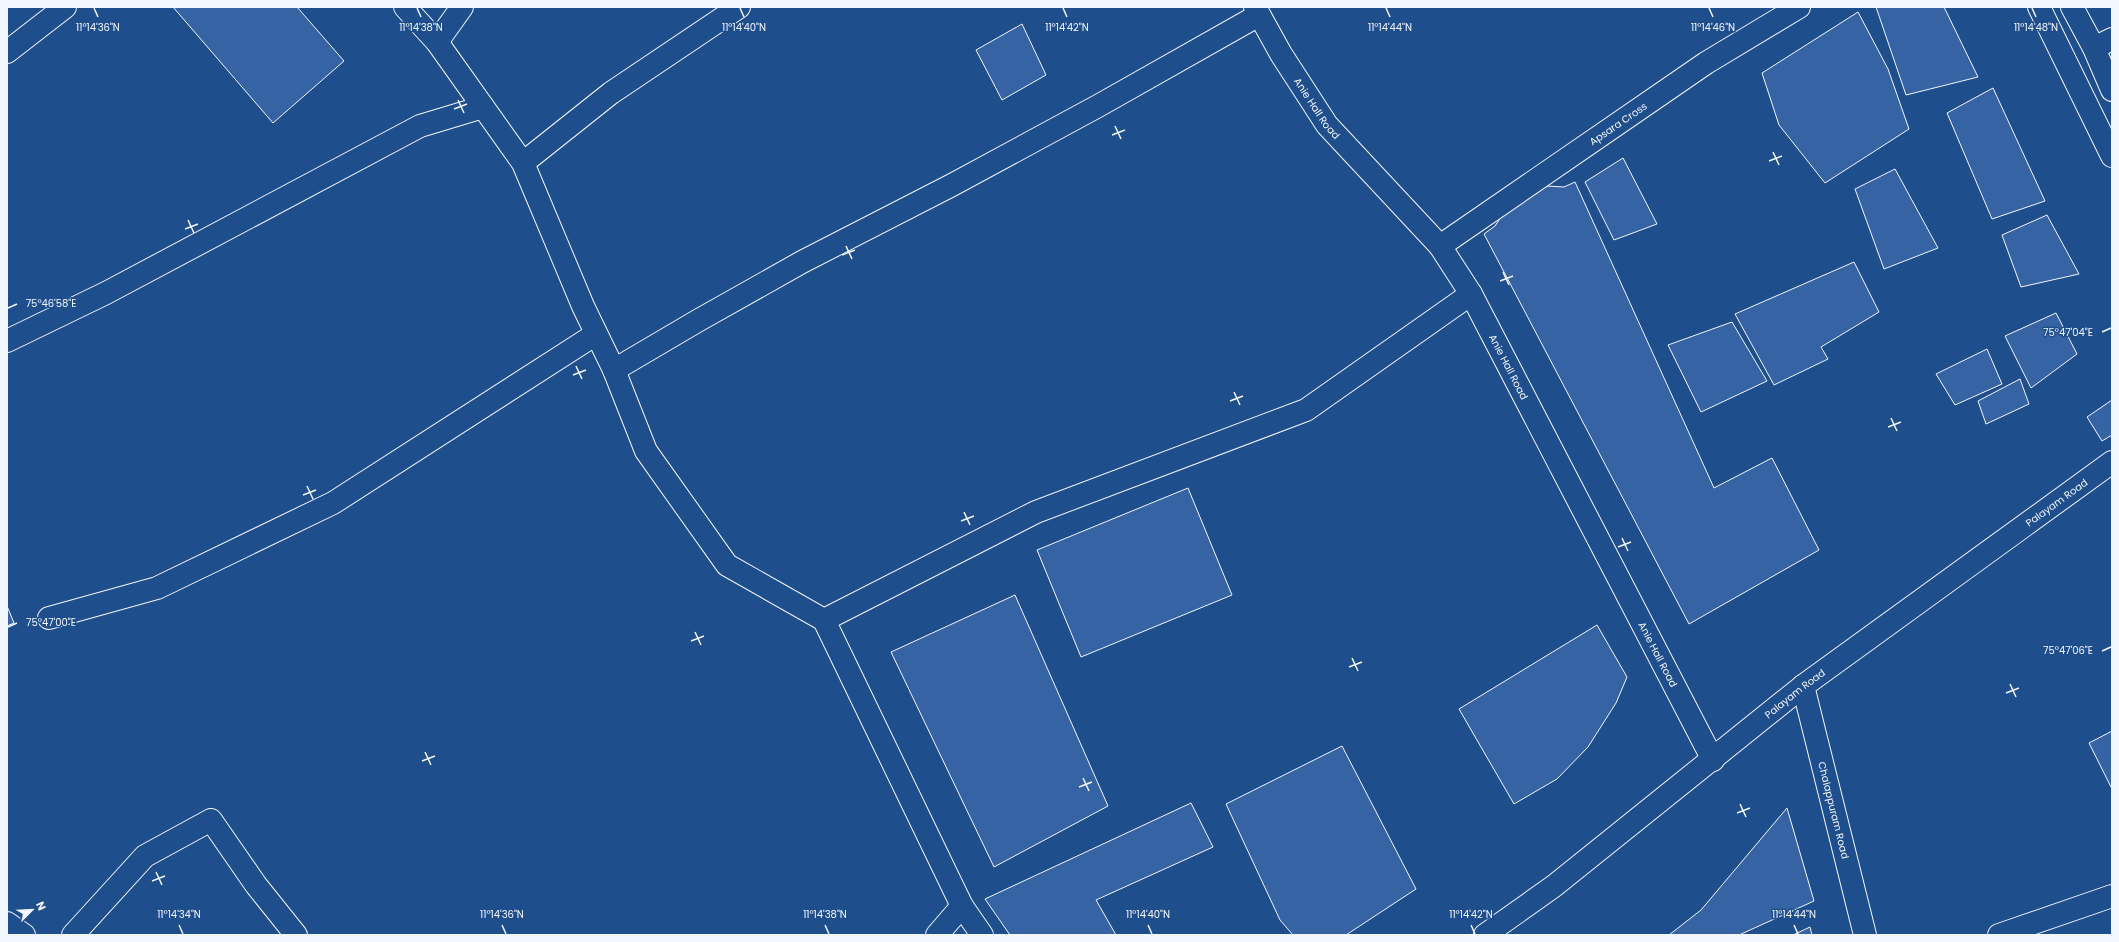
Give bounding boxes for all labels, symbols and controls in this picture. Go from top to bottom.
text: 11°14'36"N [76,20,120,35]
text: 11°14'38"N [399,20,443,35]
text: 11°14'40"N [722,20,766,35]
text: 11°14'42"N [1045,20,1089,35]
text: 11°14'44"N [1368,20,1412,35]
text: 11°14'46"N [1691,20,1735,35]
text: 11°14'48"N [2014,20,2058,35]
street label: Anie Hall Road [1290,75,1343,143]
street label: Apsara Cross [1586,99,1650,149]
text: 75°46'58"E [26,296,76,311]
text: 75°47'04"E [2043,325,2093,340]
street label: Anie Hall Road [1485,332,1532,402]
street label: Palayam Road [2023,475,2091,530]
text: 75°47'00"E [26,615,76,630]
street label: Anie Hall Road [1634,619,1681,690]
text: 75°47'06"E [2043,643,2093,658]
street label: Palayam Road [1761,665,1828,722]
street label: Chalappuram Road [1814,760,1853,860]
north arrow [12,890,52,930]
text: N [32,899,50,913]
text: 11°14'34"N [157,907,201,922]
text: 11°14'36"N [480,907,524,922]
text: 11°14'38"N [803,907,847,922]
text: 11°14'40"N [1126,907,1170,922]
text: 11°14'42"N [1449,907,1493,922]
text: 11°14'44"N [1772,907,1816,922]

